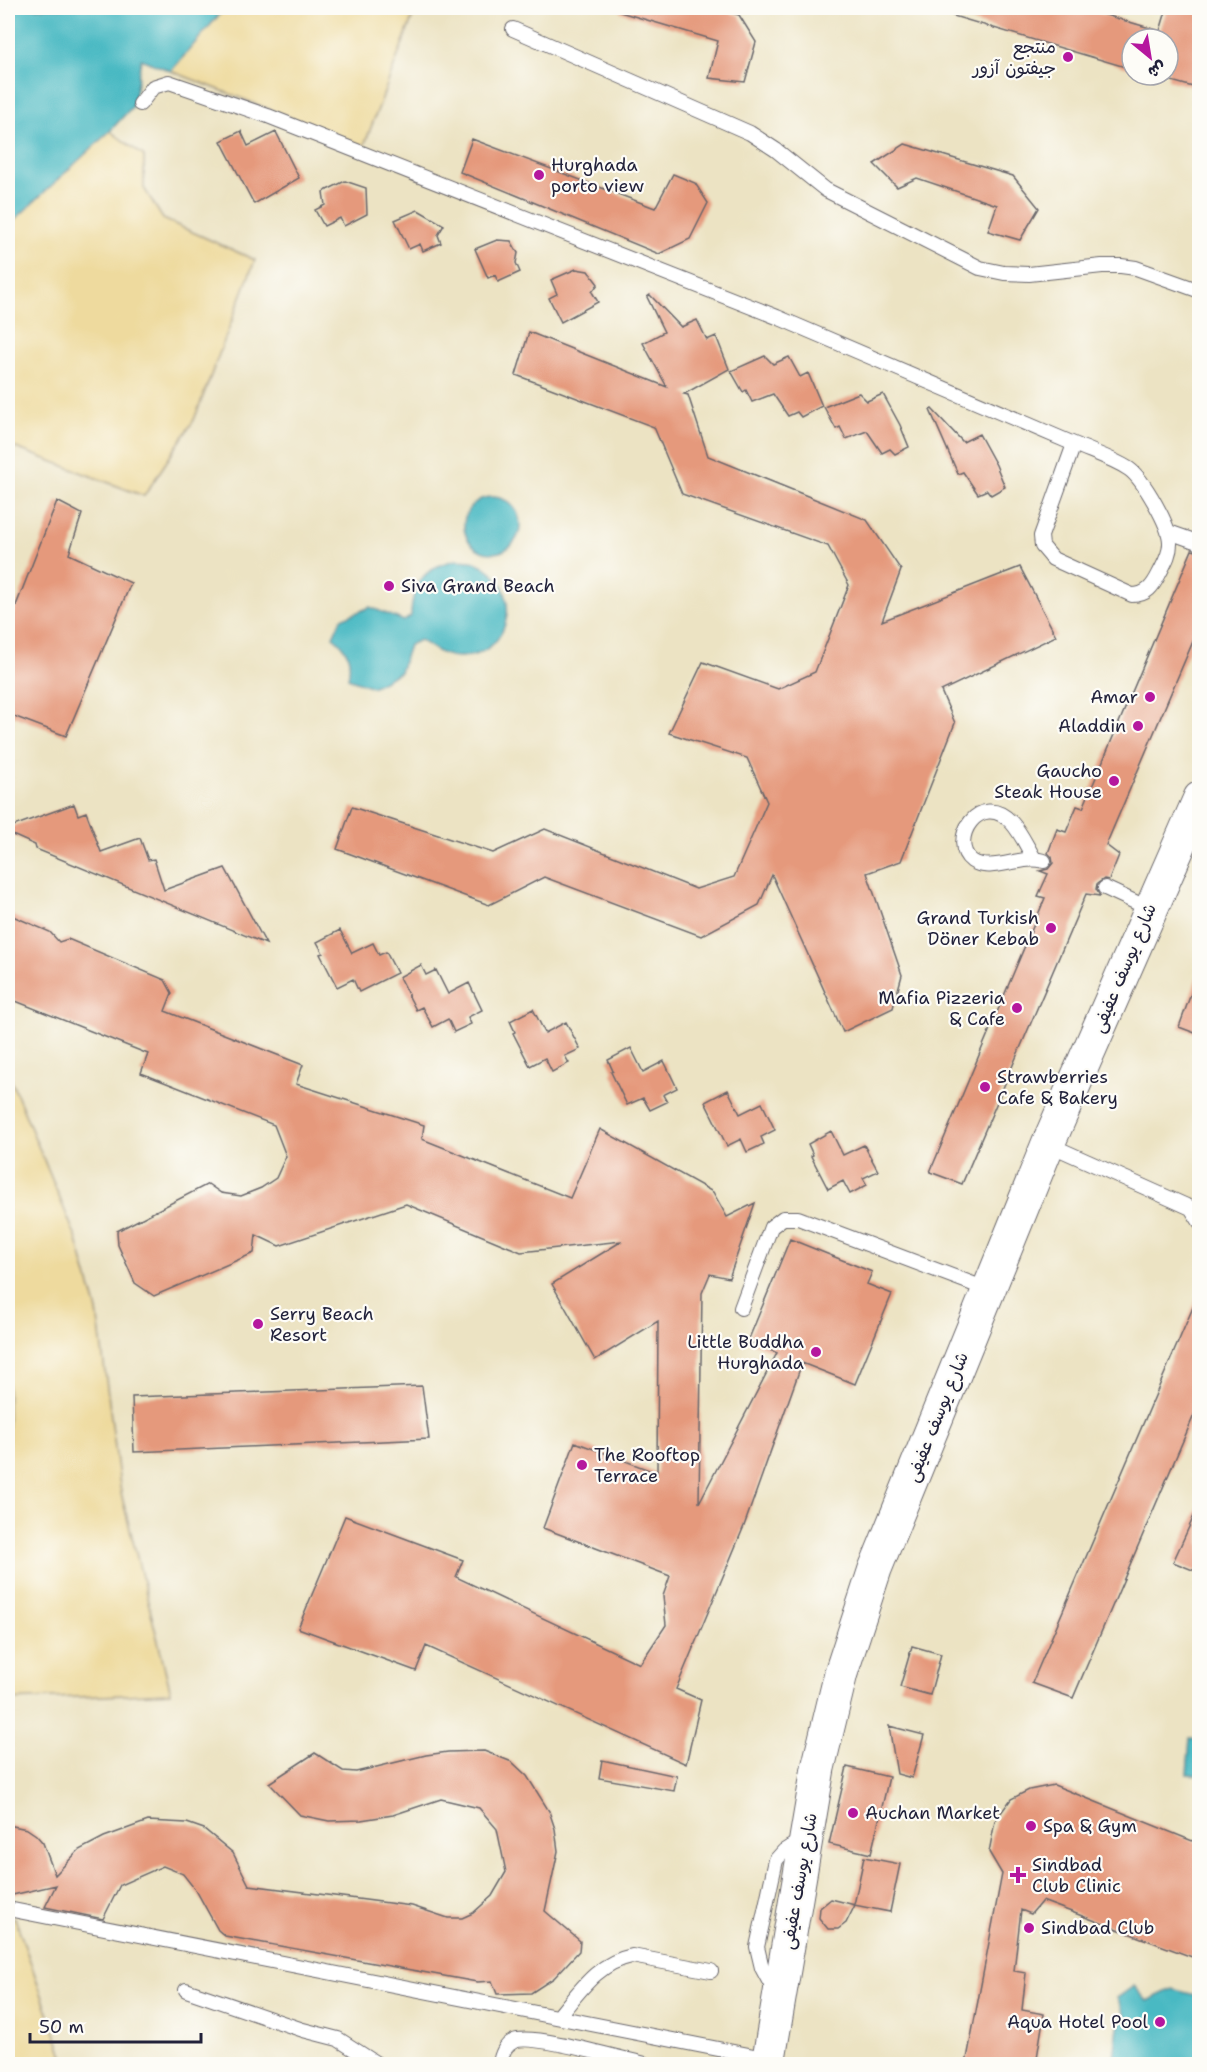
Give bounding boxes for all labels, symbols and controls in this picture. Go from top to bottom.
north arrow [1120,27,1180,87]
place label: منتجع جيفتون آزور [971,35,1056,80]
marker: منتجع جيفتون آزور [1061,50,1075,64]
text: ش [1144,56,1170,83]
place label: Hurghada porto view [551,153,644,198]
marker: Hurghada porto view [532,168,546,182]
place label: Siva Grand Beach [401,574,555,598]
marker: Siva Grand Beach [382,579,396,593]
place label: Amar [1090,685,1138,709]
marker: Amar [1143,690,1157,704]
place label: Aladdin [1058,714,1126,738]
marker: Aladdin [1131,719,1145,733]
place label: Gaucho Steak House [994,759,1102,804]
marker: Gaucho Steak House [1107,774,1121,788]
street label: شارع يوسف عفيفى [1086,900,1162,1036]
place label: Grand Turkish Döner Kebab [917,906,1039,951]
marker: Grand Turkish Döner Kebab [1044,921,1058,935]
place label: Mafia Pizzeria & Cafe [878,986,1005,1031]
marker: Mafia Pizzeria & Cafe [1010,1001,1024,1015]
place label: Strawberries Cafe & Bakery [997,1065,1118,1110]
marker: Strawberries Cafe & Bakery [978,1080,992,1094]
place label: Serry Beach Resort [270,1302,374,1347]
marker: Serry Beach Resort [251,1317,265,1331]
place label: Little Buddha Hurghada [687,1330,804,1375]
marker: Little Buddha Hurghada [809,1345,823,1359]
street label: شارع يوسف عفيفى [900,1348,974,1486]
place label: The Rooftop Terrace [594,1443,700,1488]
marker: The Rooftop Terrace [575,1458,589,1472]
place label: Auchan Market [865,1801,1000,1825]
marker: Auchan Market [846,1806,860,1820]
street label: شارع يوسف عفيفى [775,1811,823,1951]
place label: Spa & Gym [1043,1814,1137,1838]
marker: Spa & Gym [1024,1819,1038,1833]
place label: Sindbad Club Clinic [1032,1853,1121,1898]
marker: Sindbad Club Clinic [1009,1866,1027,1884]
place label: Sindbad Club [1041,1916,1154,1940]
marker: Sindbad Club [1022,1921,1036,1935]
scale bar [30,2006,201,2044]
place label: Aqua Hotel Pool [1007,2010,1149,2034]
text: 50 m [39,2015,84,2039]
marker: Aqua Hotel Pool [1153,2015,1167,2029]

